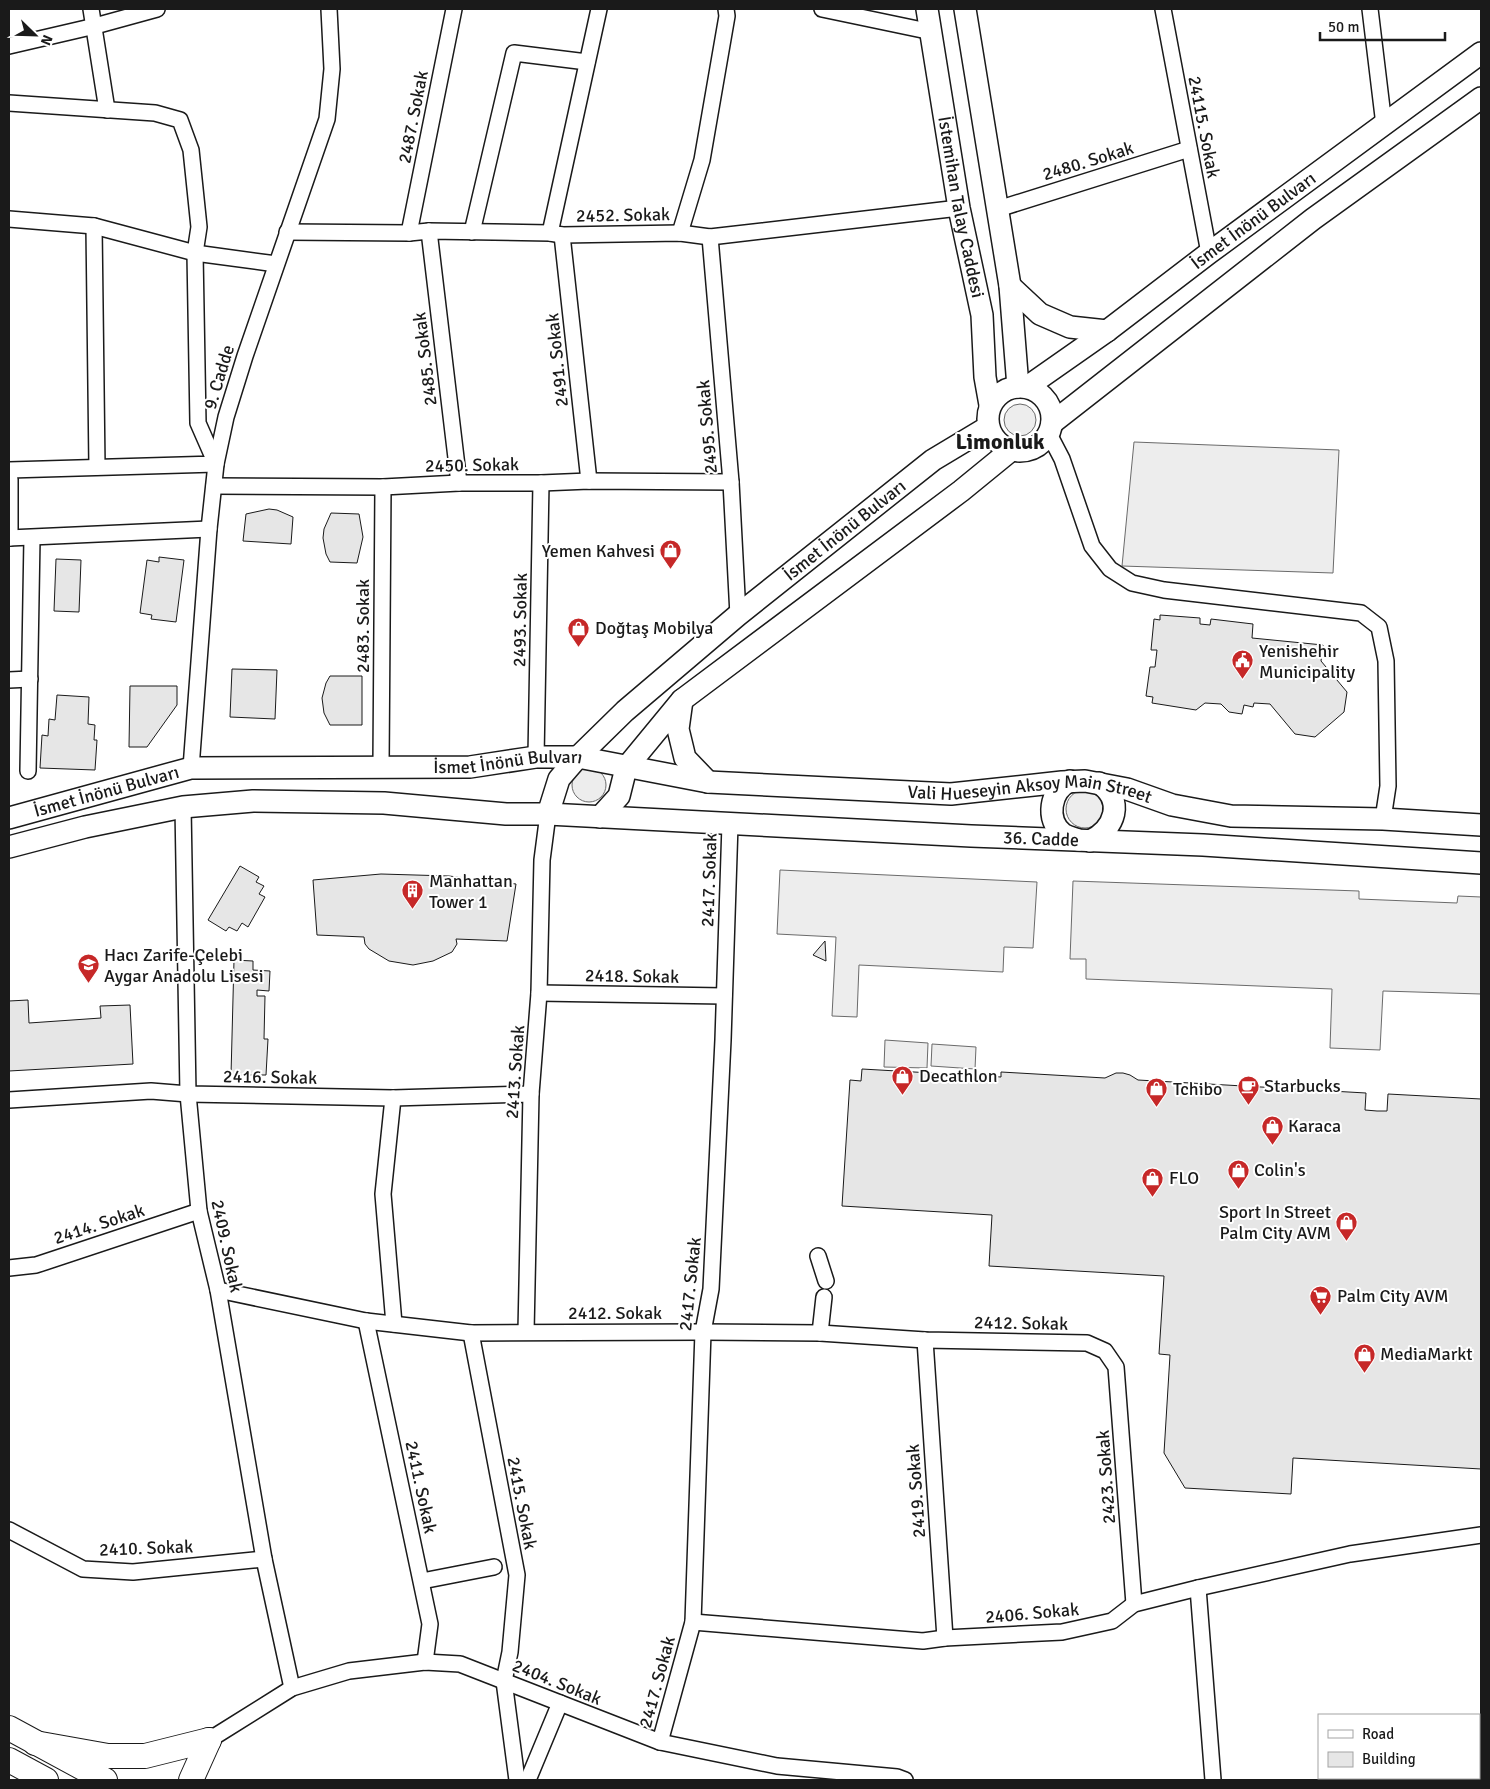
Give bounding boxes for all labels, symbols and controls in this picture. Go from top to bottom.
north arrow [10,10,60,60]
scale bar [1320,10,1445,42]
text: 50 m [1328,18,1359,36]
text: N [37,32,56,48]
street label: 2487. Sokak [393,69,433,165]
street label: 24115. Sokak [1183,74,1225,180]
street label: İstemihan Talay Caddesi [933,115,989,300]
street label: 2480. Sokak [1040,137,1136,185]
street label: İsmet İnönü Bulvarı [1186,167,1320,274]
street label: 2452. Sokak [576,203,670,227]
street label: 2485. Sokak [408,311,442,407]
street label: 2491. Sokak [541,312,573,408]
street label: 9. Cadde [199,342,239,412]
street label: 2495. Sokak [692,379,722,475]
district label: Limonluk [955,428,1045,455]
street label: 2450. Sokak [425,453,519,477]
street label: İsmet İnönü Bulvarı [779,475,910,586]
shop icon: Yemen Kahvesi [659,539,683,570]
place label: Yemen Kahvesi [542,540,655,562]
street label: 2493. Sokak [508,573,532,667]
street label: 2483. Sokak [352,579,374,673]
shop icon: Doğtaş Mobilya [567,616,591,647]
place label: Doğtaş Mobilya [595,617,713,639]
place label: Yenishehir Municipality [1259,640,1356,683]
public building icon: Yenishehir Municipality [1231,649,1255,680]
street label: İsmet İnönü Bulvarı [433,746,584,778]
street label: İsmet İnönü Bulvarı [31,761,182,822]
street label: Vali Hueseyin Aksoy Main Street [907,770,1155,808]
street label: 36. Cadde [1003,826,1079,851]
street label: 2417. Sokak [696,833,722,927]
place label: Manhattan Tower 1 [429,870,513,913]
building icon: Manhattan Tower 1 [401,879,425,910]
place label: Hacı Zarife-Çelebi Aygar Anadolu Lisesi [104,944,264,987]
school or university icon: Hacı Zarife-Çelebi Aygar Anadolu Lisesi [76,953,100,984]
street label: 2418. Sokak [585,964,679,988]
street label: 2413. Sokak [501,1024,529,1120]
shop icon: Decathlon [891,1064,915,1095]
street label: 2416. Sokak [223,1065,317,1089]
place label: Decathlon [919,1065,997,1087]
cafe icon: Starbucks [1236,1074,1260,1105]
place label: Starbucks [1264,1075,1341,1097]
shop icon: Tchibo [1145,1077,1169,1108]
place label: Tchibo [1173,1078,1222,1100]
shop icon: Karaca [1260,1114,1284,1145]
place label: Karaca [1288,1115,1341,1137]
shop icon: Colin's [1226,1158,1250,1189]
place label: Colin's [1254,1159,1306,1181]
shop icon: FLO [1141,1166,1165,1197]
place label: FLO [1169,1167,1199,1189]
street label: 2409. Sokak [206,1198,248,1294]
street label: 2414. Sokak [51,1199,147,1249]
place label: Sport In Street Palm City AVM [1219,1201,1331,1244]
shop icon: Sport In Street Palm City AVM [1335,1210,1359,1241]
street label: 2417. Sokak [674,1236,706,1332]
supermarket icon: Palm City AVM [1309,1284,1333,1315]
place label: Palm City AVM [1337,1285,1449,1307]
street label: 2412. Sokak [568,1302,662,1324]
street label: 2412. Sokak [974,1311,1068,1335]
shop icon: MediaMarkt [1352,1342,1376,1373]
place label: MediaMarkt [1380,1343,1473,1365]
street label: 2423. Sokak [1092,1429,1120,1525]
street label: 2411. Sokak [400,1439,442,1535]
street label: 2419. Sokak [902,1443,930,1539]
street label: 2415. Sokak [502,1455,542,1551]
street label: 2410. Sokak [99,1535,193,1561]
street label: 2406. Sokak [984,1598,1080,1628]
street label: 2417. Sokak [634,1634,680,1730]
street label: 2404. Sokak [509,1654,605,1710]
legend [1318,1714,1480,1779]
text: Road [1362,1725,1394,1743]
text: Building [1362,1750,1416,1768]

